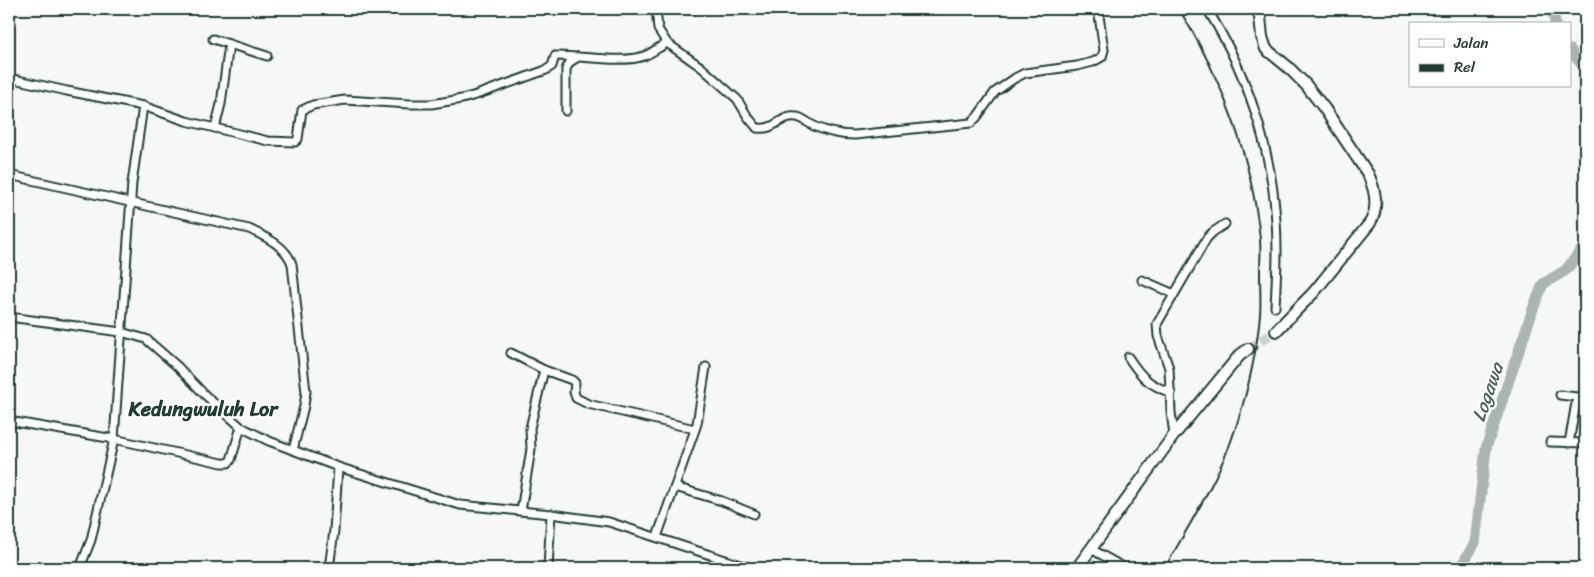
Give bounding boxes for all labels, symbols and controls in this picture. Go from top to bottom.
legend [1409,22,1572,88]
text: Jalan [1453,30,1488,56]
text: Rel [1454,54,1476,80]
water label: Logawa [1462,357,1513,426]
district label: Kedungwuluh Lor [128,392,279,427]

